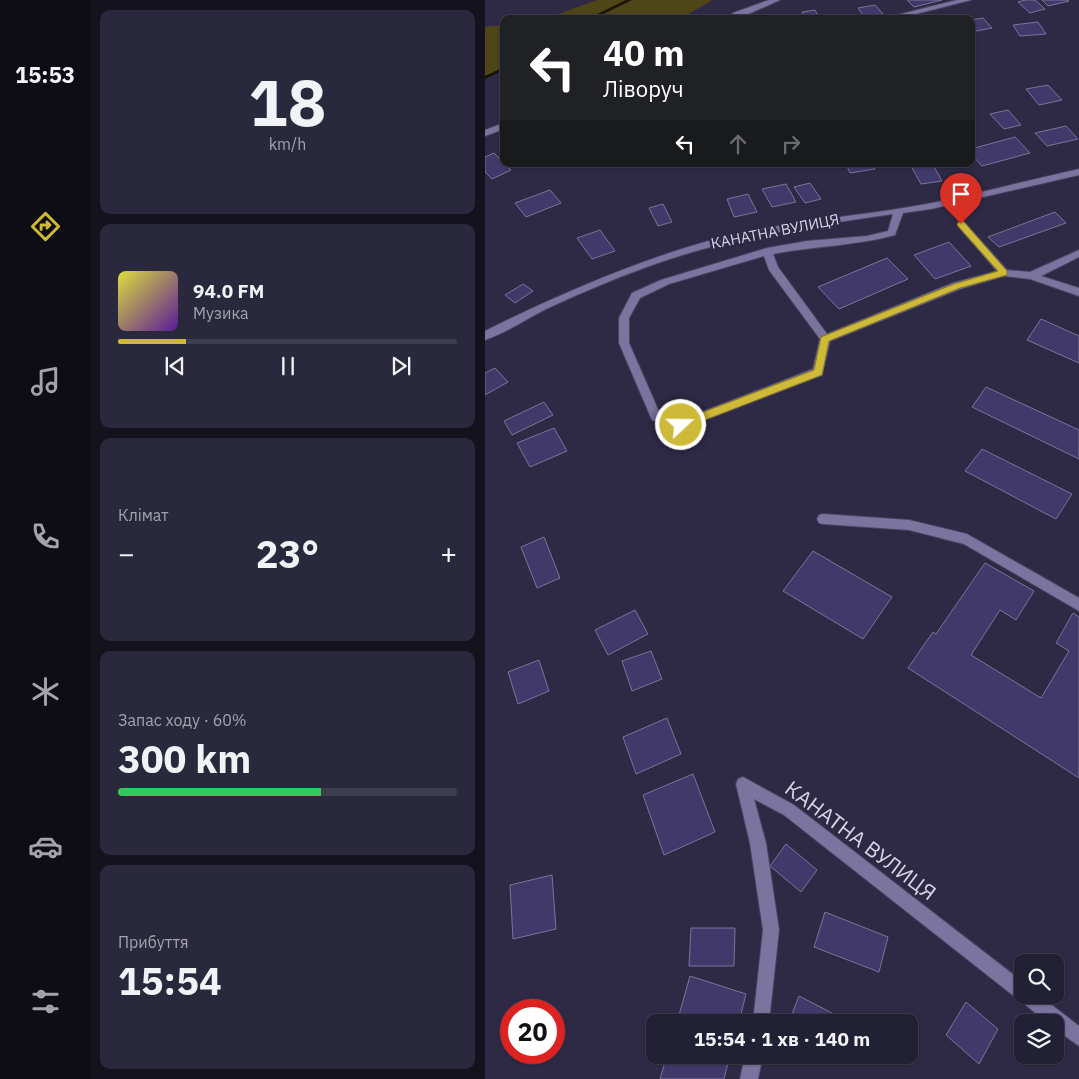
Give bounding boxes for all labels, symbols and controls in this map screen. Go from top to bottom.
text: 40 m [603,30,685,76]
icon: left [520,35,585,100]
text: 18 [248,59,327,144]
text: 15:53 [15,60,75,89]
text: Ліворуч [603,74,684,103]
icon: left [671,130,699,158]
icon: ahead [724,130,752,158]
icon: right [777,130,805,158]
text: km/h [269,134,306,154]
pin [940,173,982,224]
icon: arrive [947,180,975,208]
icon: directions [28,209,63,244]
street label: КАНАТНА ВУЛИЦЯ [709,209,841,253]
text: 94.0 FM [193,279,264,303]
text: Музика [193,303,249,323]
icon: previous [161,352,189,380]
icon: pause [274,352,302,380]
icon: next [387,352,415,380]
icon: music [28,364,63,399]
position arrow [654,398,706,450]
text: Клімат [118,505,169,525]
icon: phone [28,519,63,554]
text: 23° [256,529,319,578]
text: − [118,535,135,572]
text: + [440,535,457,572]
icon: climate [28,674,63,709]
text: Запас ходу · 60% [118,710,247,730]
text: 300 km [118,734,251,783]
street label: КАНАТНА ВУЛИЦЯ [780,774,942,906]
icon: car [28,829,63,864]
text: Прибуття [118,932,189,952]
map controls [1014,954,1064,1064]
button: search [1014,954,1064,1004]
text: 15:54 [118,956,222,1005]
icon: filters [28,984,63,1019]
speed limit sign: 20 [500,999,565,1064]
button: layers [1014,1014,1064,1064]
text: 15:54 · 1 хв · 140 m [694,1027,870,1051]

